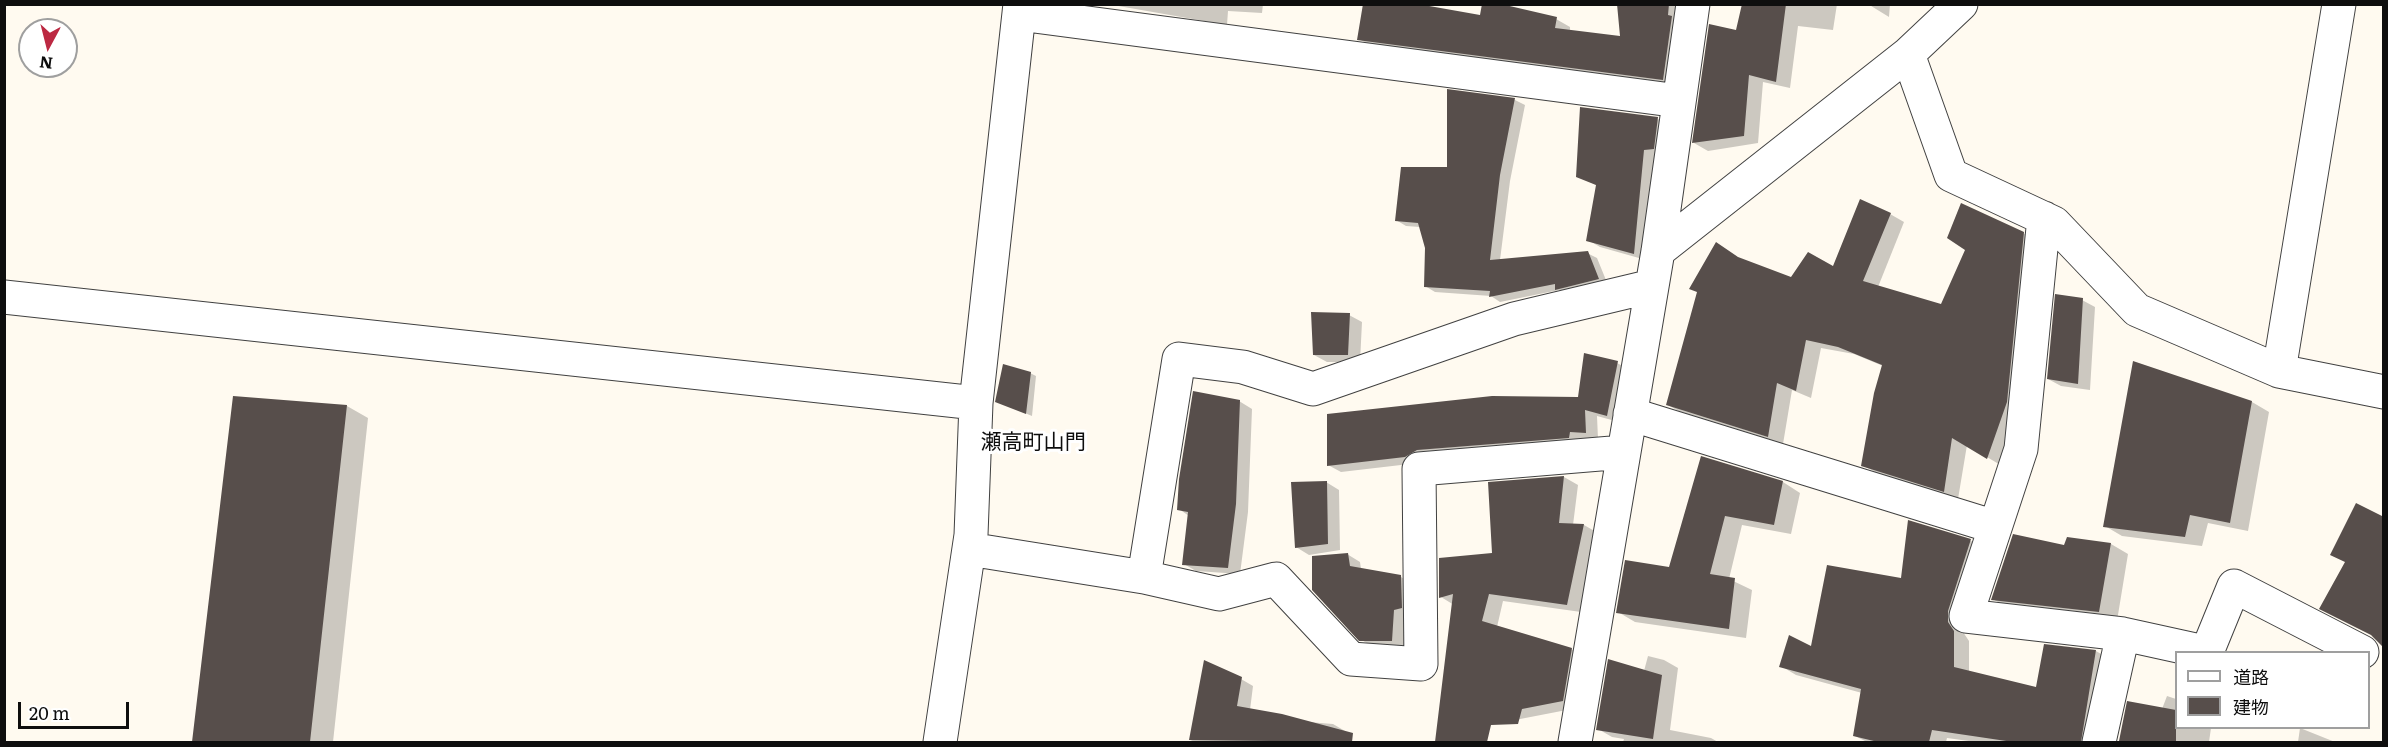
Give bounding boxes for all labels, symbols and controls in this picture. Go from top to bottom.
north arrow [18,18,78,78]
text: N [38,51,54,77]
district label: 瀬高町山門 [981,430,1085,456]
legend [2175,651,2370,729]
text: 道路 [2233,663,2269,690]
scale bar [21,690,132,728]
text: 建物 [2233,693,2269,720]
text: 20 m [29,699,70,726]

